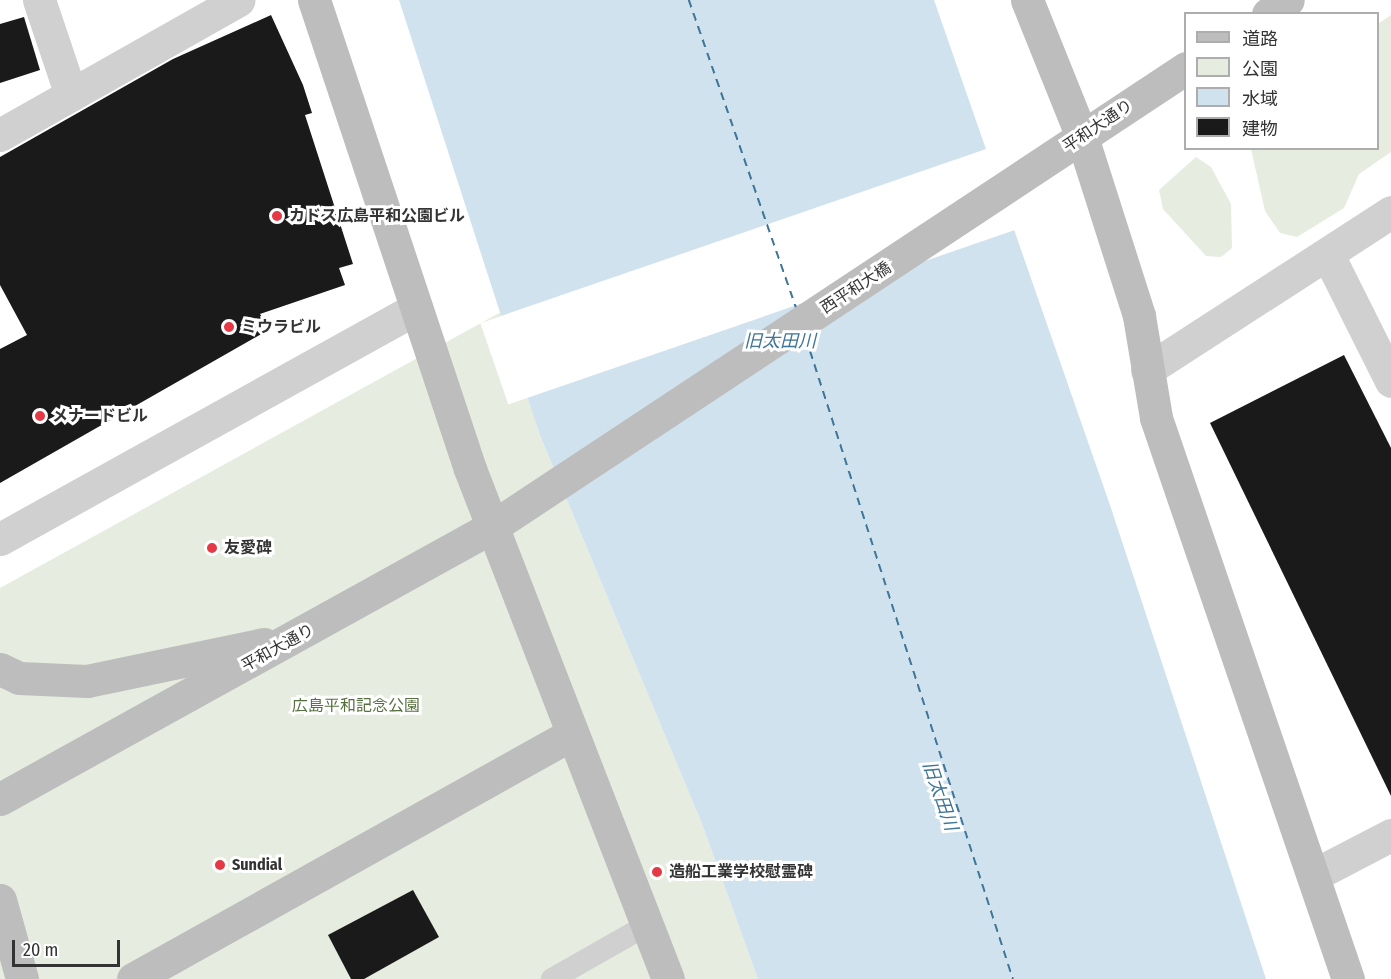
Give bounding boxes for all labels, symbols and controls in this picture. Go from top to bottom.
legend [1184,12,1379,150]
text: 道路 [1242,28,1278,50]
text: 公園 [1242,58,1278,80]
text: 水域 [1242,88,1278,110]
street label: 平和大通り [1059,96,1137,156]
text: 建物 [1242,118,1278,140]
place label: カドス広島平和公園ビル [289,206,465,226]
marker: カドス広島平和公園ビル [270,209,284,223]
street label: 西平和大橋 [817,258,895,318]
place label: ミウラビル [241,317,321,337]
marker: ミウラビル [222,320,236,334]
water label: 旧太田川 [744,330,816,352]
place label: メナードビル [52,406,148,426]
marker: メナードビル [33,409,47,423]
place label: 友愛碑 [224,538,272,558]
marker: 友愛碑 [205,541,219,555]
street label: 平和大通り [238,620,318,676]
park label: 広島平和記念公園 [292,696,420,716]
water label: 旧太田川 [918,758,962,834]
place label: Sundial [232,855,282,875]
marker: Sundial [213,858,227,872]
place label: 造船工業学校慰霊碑 [669,862,813,882]
marker: 造船工業学校慰霊碑 [650,865,664,879]
scale bar [15,928,123,966]
text: 20 m [23,939,58,961]

